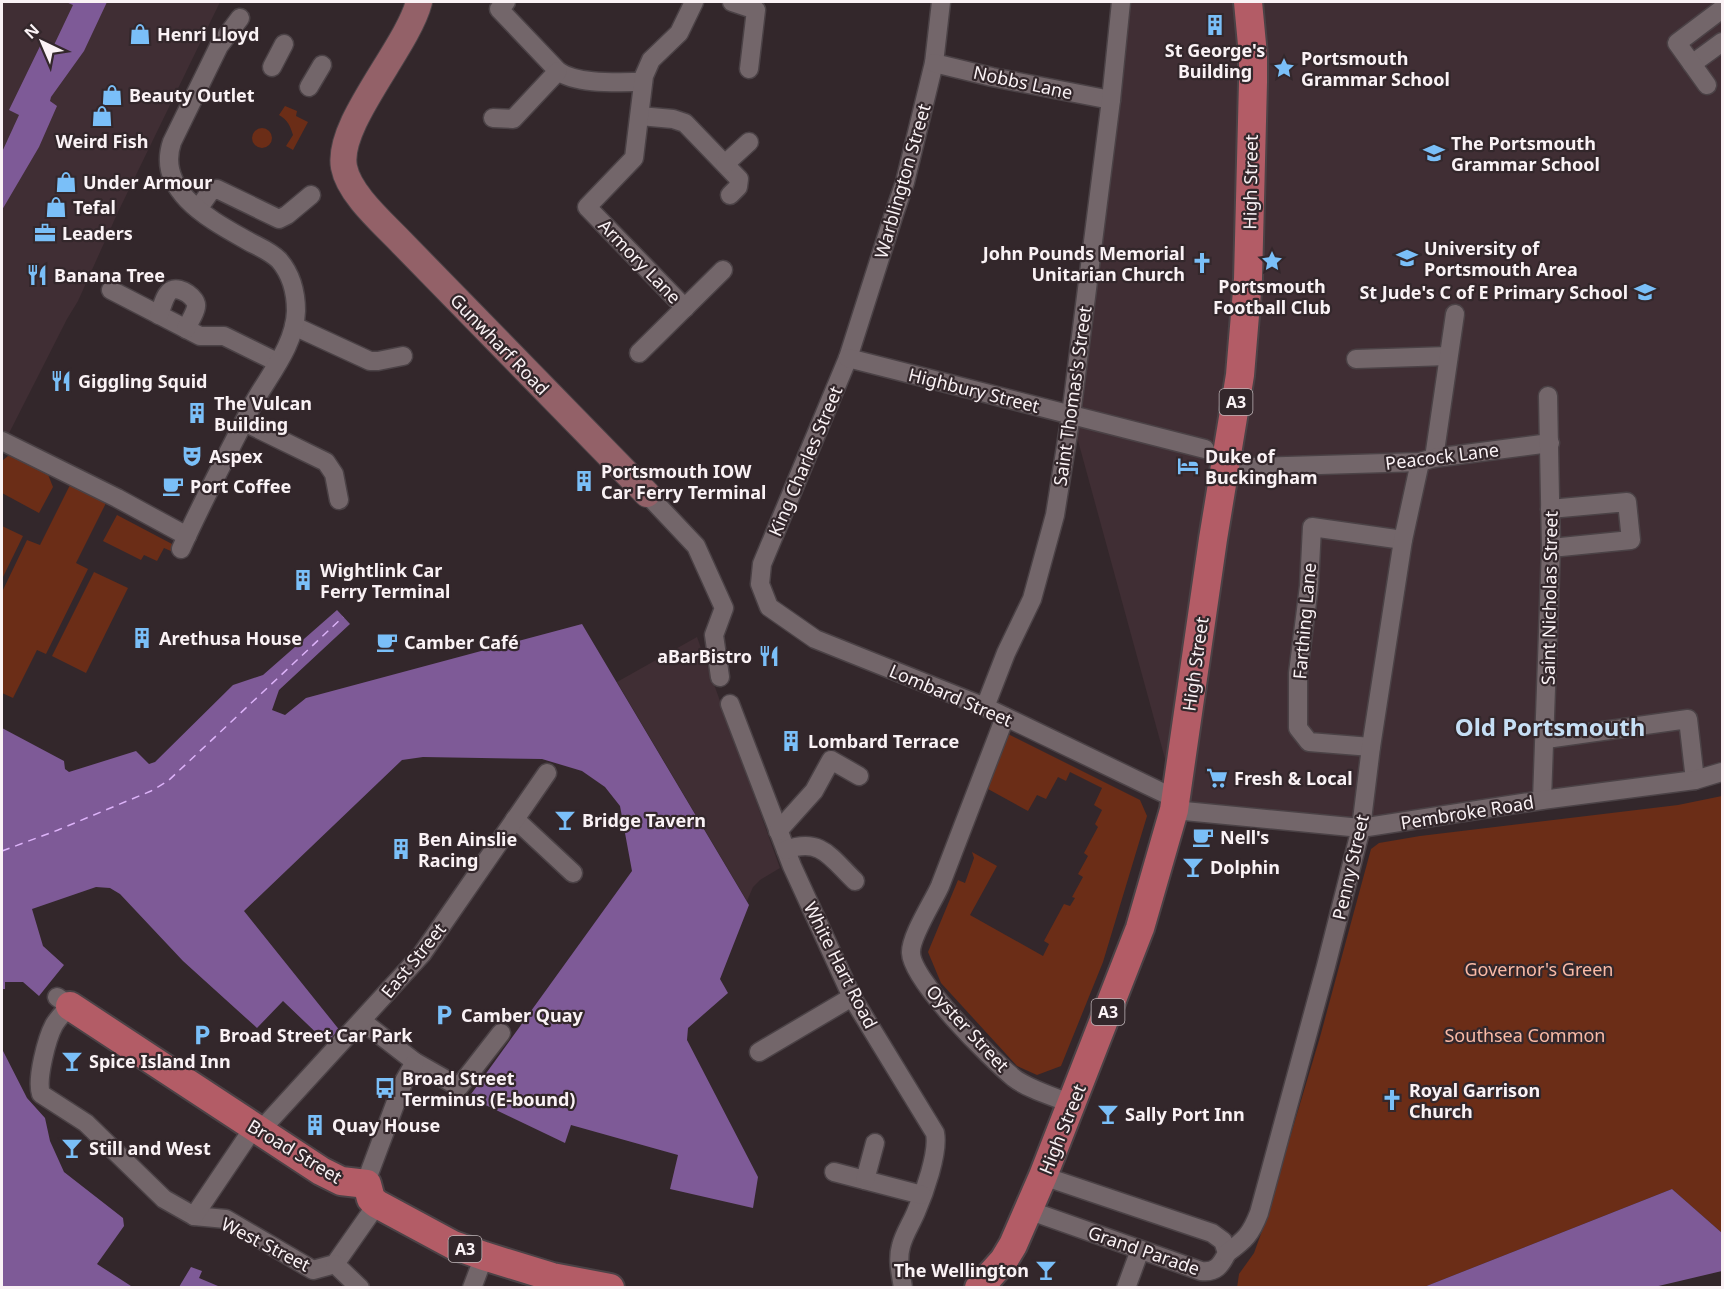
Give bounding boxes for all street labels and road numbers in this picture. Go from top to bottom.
street label: Nobbs Lane [971,60,1075,104]
street label: Warblington Street [868,100,936,261]
street label: High Street [1237,134,1263,230]
street label: Armory Lane [594,214,686,308]
street label: Gunwharf Road [445,288,555,400]
street label: Saint Thomas's Street [1047,304,1097,488]
street label: Highbury Street [906,362,1042,418]
street label: King Charles Street [762,382,848,540]
road number: A3 [1220,389,1252,415]
street label: Peacock Lane [1384,437,1500,475]
street label: Saint Nicholas Street [1535,510,1563,685]
street label: Farthing Lane [1287,562,1321,680]
street label: High Street [1176,615,1214,713]
street label: Lombard Street [886,658,1017,732]
street label: Pembroke Road [1399,790,1535,834]
street label: Penny Street [1326,811,1374,922]
street label: White Hart Road [799,898,883,1032]
street label: East Street [375,917,451,1003]
street label: Oyster Street [921,979,1015,1077]
road number: A3 [1092,999,1124,1025]
street label: High Street [1033,1080,1091,1178]
street label: Broad Street [243,1113,347,1189]
street label: West Street [218,1211,315,1277]
street label: Grand Parade [1085,1220,1203,1280]
road number: A3 [448,1236,482,1262]

